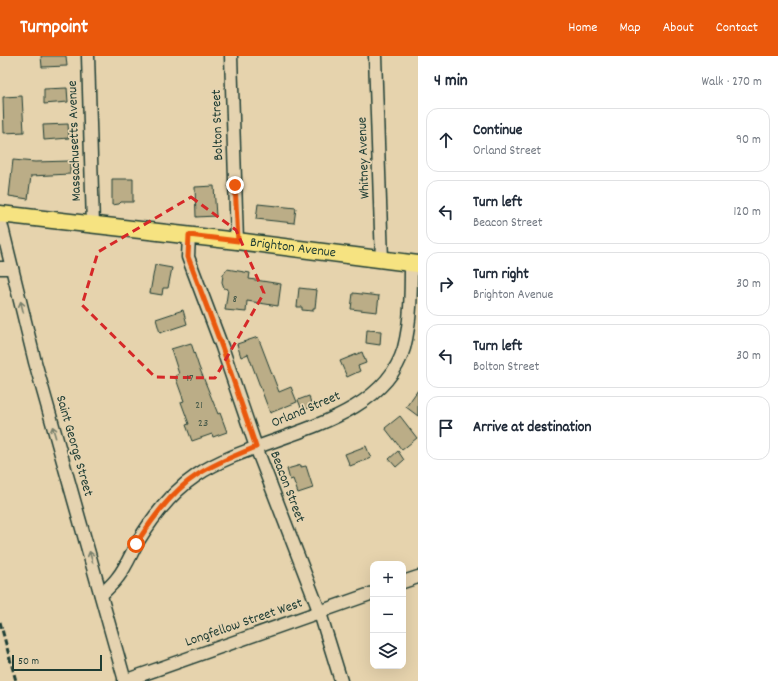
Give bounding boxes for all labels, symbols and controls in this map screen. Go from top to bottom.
text: Turnpoint [20,15,88,42]
text: Home [568,18,597,38]
text: Map [619,18,641,38]
text: About [663,18,694,38]
text: Contact [716,18,758,38]
text: 4 min [434,70,468,94]
text: Walk · 270 m [701,73,762,92]
street label: Massachusetts Avenue [63,80,87,202]
street label: Bolton Street [207,89,229,161]
street label: Whitney Avenue [353,117,375,199]
text: Continue [473,120,522,142]
icon: ahead [435,129,457,151]
text: 90 m [736,131,761,150]
text: Orland Street [473,142,541,161]
route end [226,176,244,194]
text: Turn left [473,192,522,214]
icon: left [435,201,457,223]
text: 120 m [733,203,761,222]
text: Beacon Street [473,214,543,233]
street label: Brighton Avenue [249,233,337,263]
text: Turn right [473,264,529,286]
icon: right [435,273,457,295]
text: 30 m [736,275,761,294]
text: Brighton Avenue [473,286,553,305]
house number: 8 [233,291,238,308]
one-way arrow [17,300,25,313]
text: Turn left [473,336,522,358]
icon: left [435,345,457,367]
text: 30 m [736,347,761,366]
text: Bolton Street [473,358,539,377]
house number: 17 [186,370,194,387]
street label: Orland Street [268,386,344,434]
street label: Saint George Street [50,393,98,499]
house number: 21 [195,397,203,414]
house number: 23 [198,415,208,432]
icon: arrive [435,417,457,439]
text: Arrive at destination [473,417,591,439]
one-way arrow [50,426,57,439]
street label: Beacon Street [264,448,310,526]
route start [127,535,145,553]
one-way arrow [87,551,94,564]
map controls [370,561,406,669]
button: + [370,561,406,597]
street label: Longfellow Street West [182,593,306,653]
button: − [370,597,406,633]
button: layers [370,633,406,669]
scale bar [12,653,102,672]
text: 50 m [18,654,39,670]

